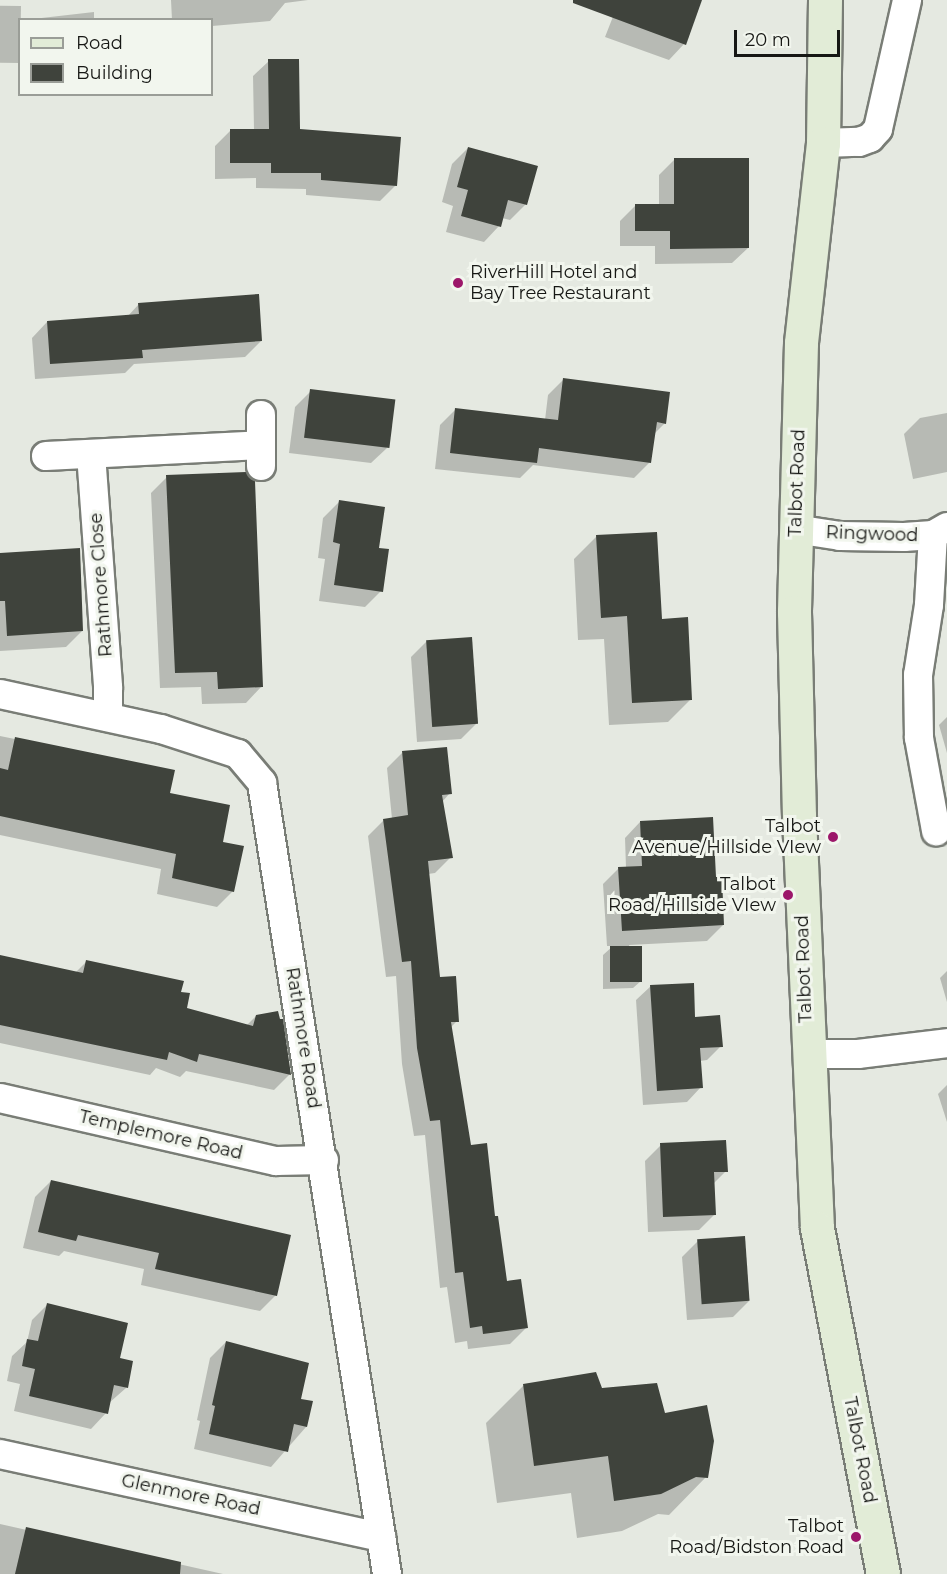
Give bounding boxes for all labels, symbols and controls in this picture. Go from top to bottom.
legend [18,18,213,96]
scale bar [737,18,844,56]
text: 20 m [745,29,791,51]
text: Road [76,32,123,54]
text: Building [76,62,153,84]
place label: RiverHill Hotel and Bay Tree Restaurant [470,262,651,304]
marker: RiverHill Hotel and Bay Tree Restaurant [451,276,465,290]
street label: Talbot Road [784,429,810,537]
street label: Rathmore Close [85,512,117,658]
street label: Ringwood [825,522,919,546]
place label: Talbot Avenue/Hillside VIew [632,816,821,858]
marker: Talbot Avenue/Hillside VIew [826,830,840,844]
place label: Talbot Road/Hillside VIew [608,874,776,916]
marker: Talbot Road/Hillside VIew [781,888,795,902]
street label: Talbot Road [791,915,817,1023]
street label: Rathmore Road [281,966,325,1110]
street label: Templemore Road [77,1106,245,1164]
street label: Talbot Road [839,1395,881,1505]
street label: Glenmore Road [119,1470,263,1520]
place label: Talbot Road/Bidston Road [669,1516,844,1558]
marker: Talbot Road/Bidston Road [849,1530,863,1544]

